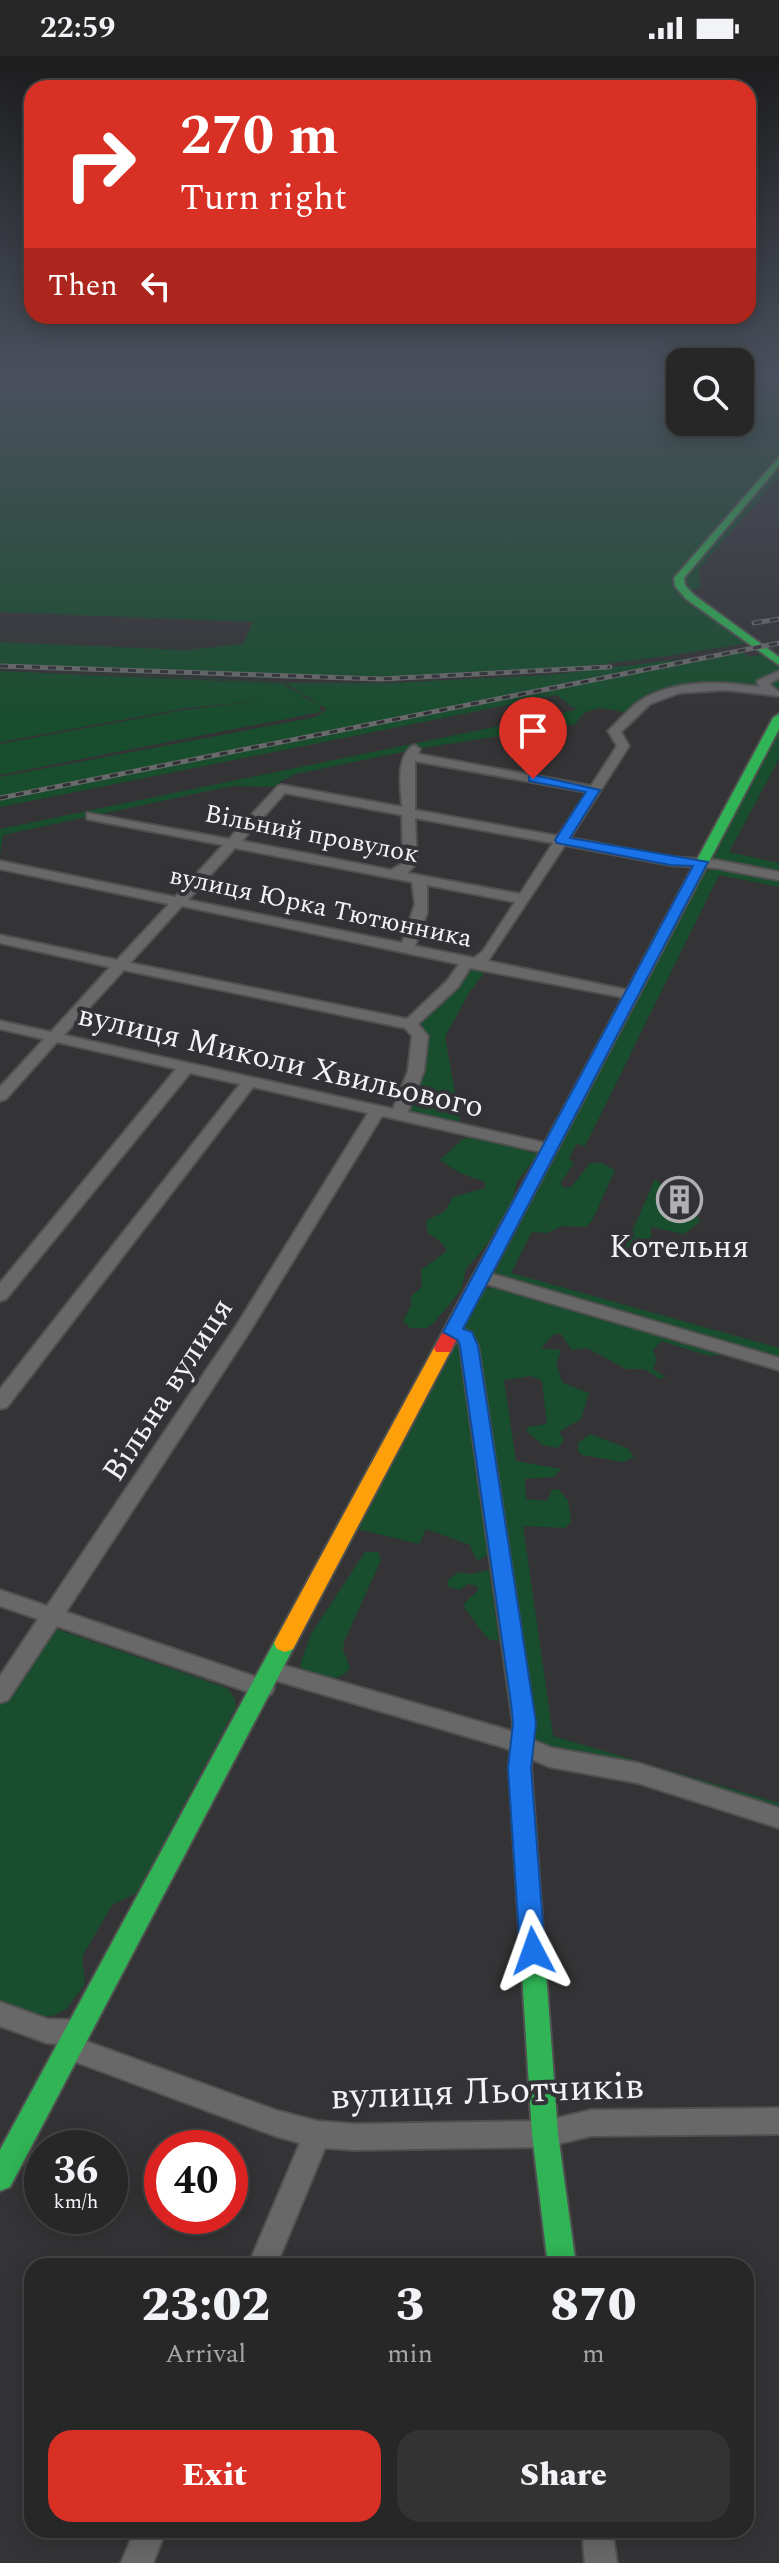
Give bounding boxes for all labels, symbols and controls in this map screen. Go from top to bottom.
text: 22:59 [40,5,115,51]
text: 270 m [180,94,339,179]
icon: right [48,112,152,216]
text: Turn right [180,171,347,226]
text: Then [48,263,118,309]
icon: left [134,264,178,308]
map controls [666,348,754,436]
button: search [666,348,754,436]
pin [499,697,567,779]
icon: arrive [511,709,555,753]
street label: Вільний провулок [201,794,422,874]
street label: вулиця Юрка Тютюнника [166,855,476,959]
street label: вулиця Миколи Хвильового [73,991,488,1132]
building icon: Котельня [655,1175,703,1223]
place label: Котельня [609,1223,749,1272]
street label: Вільна вулиця [90,1288,246,1492]
position arrow [491,1909,575,1993]
street label: вулиця Льотчиків [329,2058,645,2126]
speed limit sign: 40 [144,2130,248,2234]
text: 36 [54,2141,98,2202]
text: km/h [54,2187,99,2217]
text: 23:02 [141,2269,270,2342]
text: 3 [396,2269,425,2342]
text: 870 [550,2269,637,2342]
text: Arrival [165,2334,246,2374]
text: min [387,2334,433,2374]
text: m [582,2334,605,2374]
button: Exit [48,2430,381,2522]
button: Share [397,2430,730,2522]

